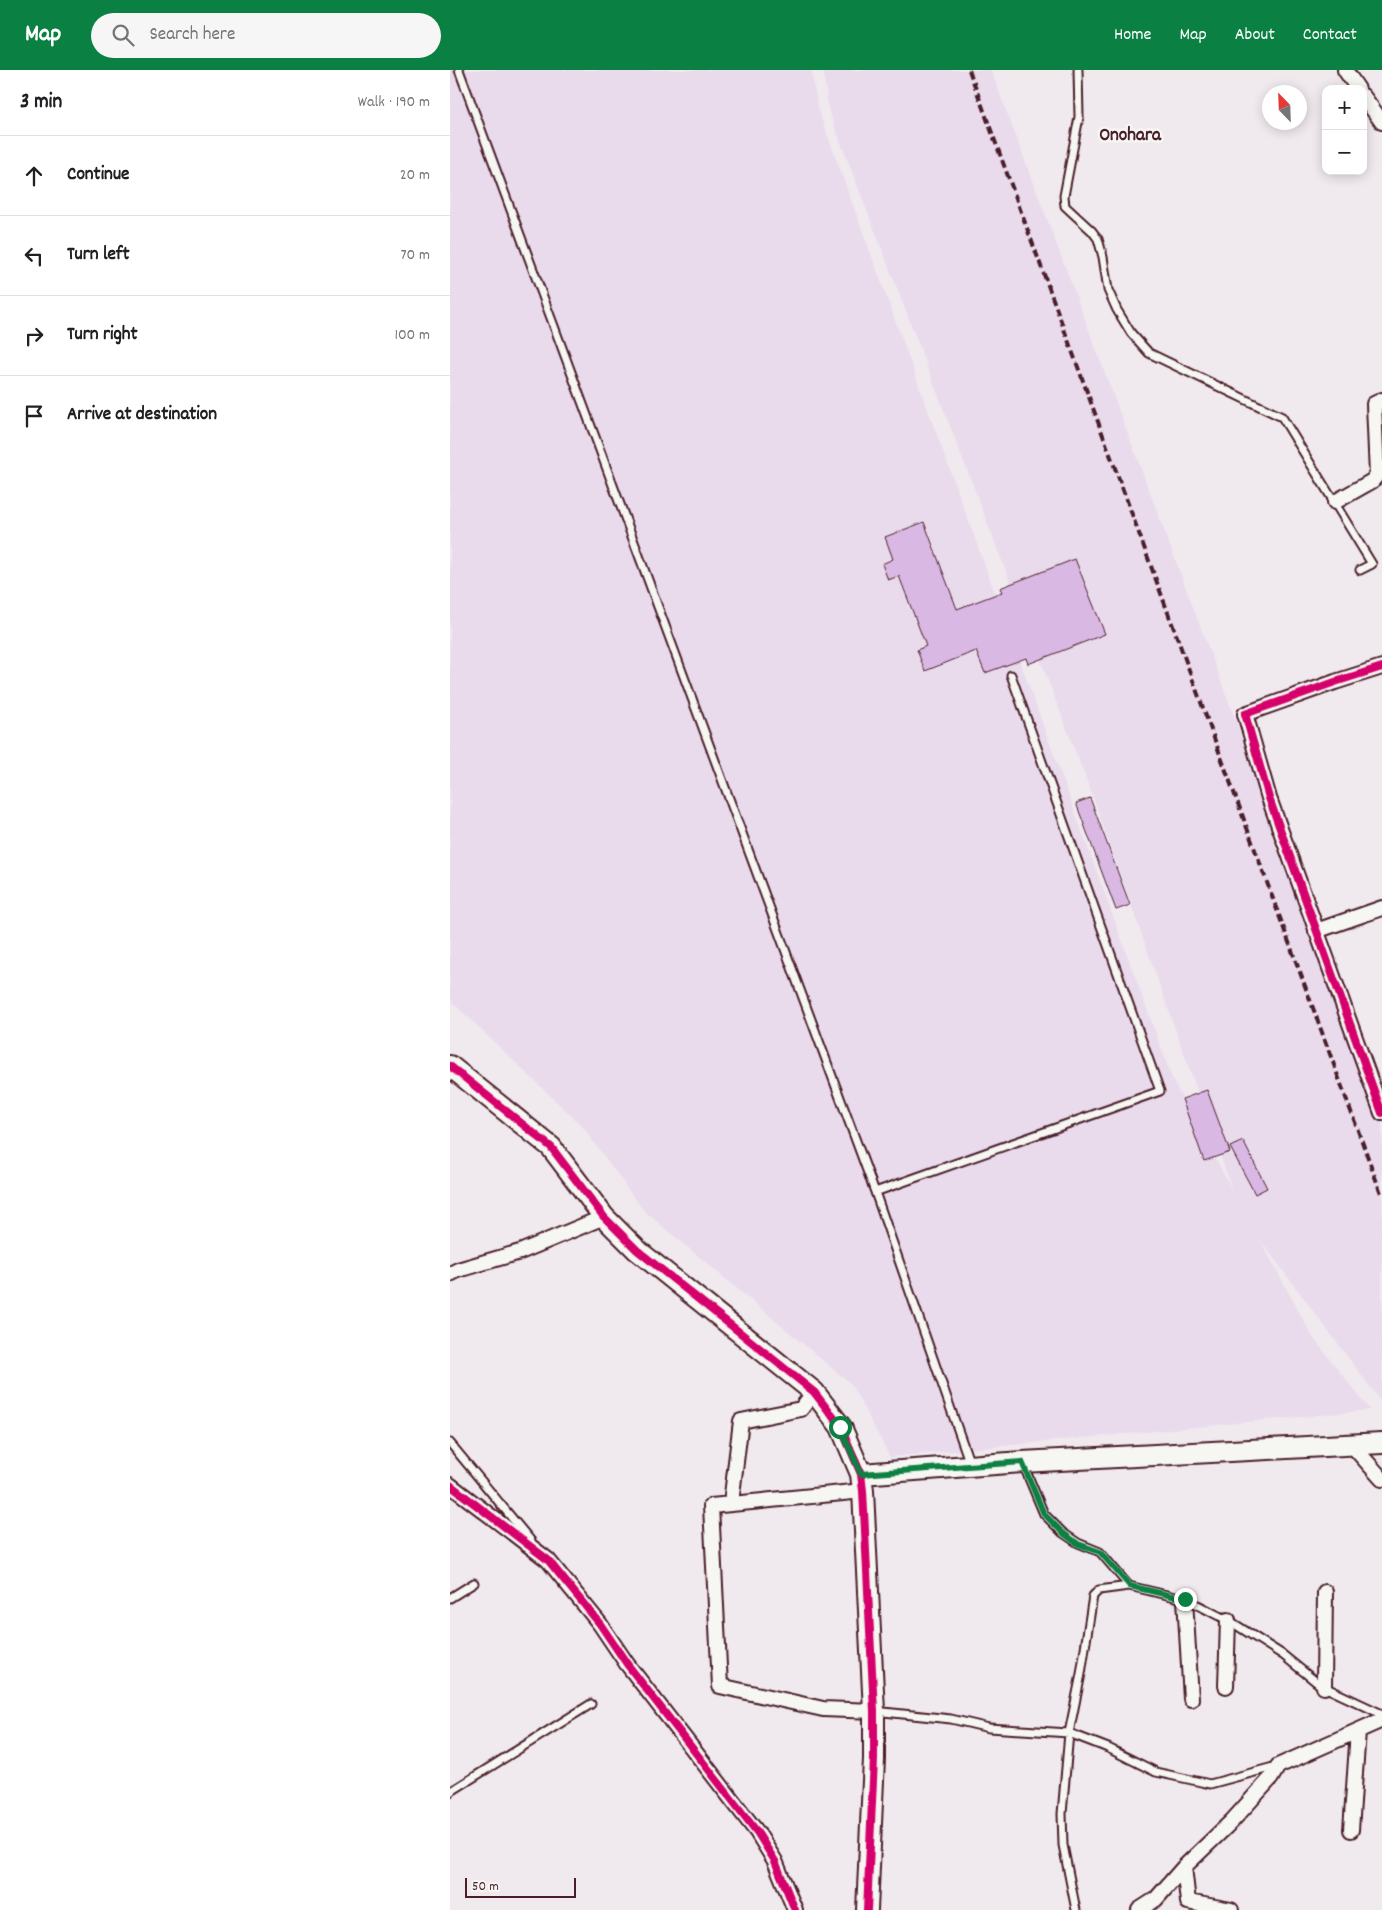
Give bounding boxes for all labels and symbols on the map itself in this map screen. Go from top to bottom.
north arrow [1262,85,1307,130]
district label: Onohara [1099,123,1162,150]
route start [829,1416,852,1439]
route end [1174,1588,1197,1611]
scale bar [465,1875,576,1898]

